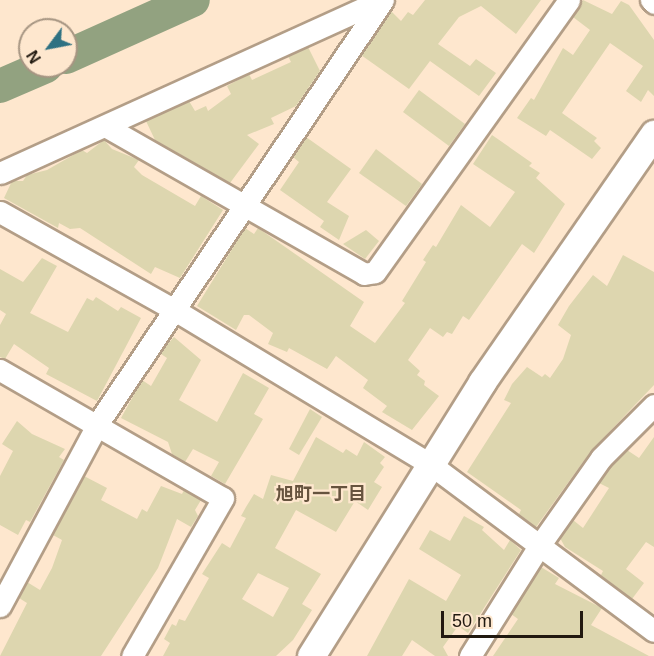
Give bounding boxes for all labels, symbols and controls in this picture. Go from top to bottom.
north arrow [18,18,78,78]
text: N [24,47,44,66]
district label: 旭町一丁目 [276,483,366,505]
scale bar [444,599,586,637]
text: 50 m [452,611,492,631]

